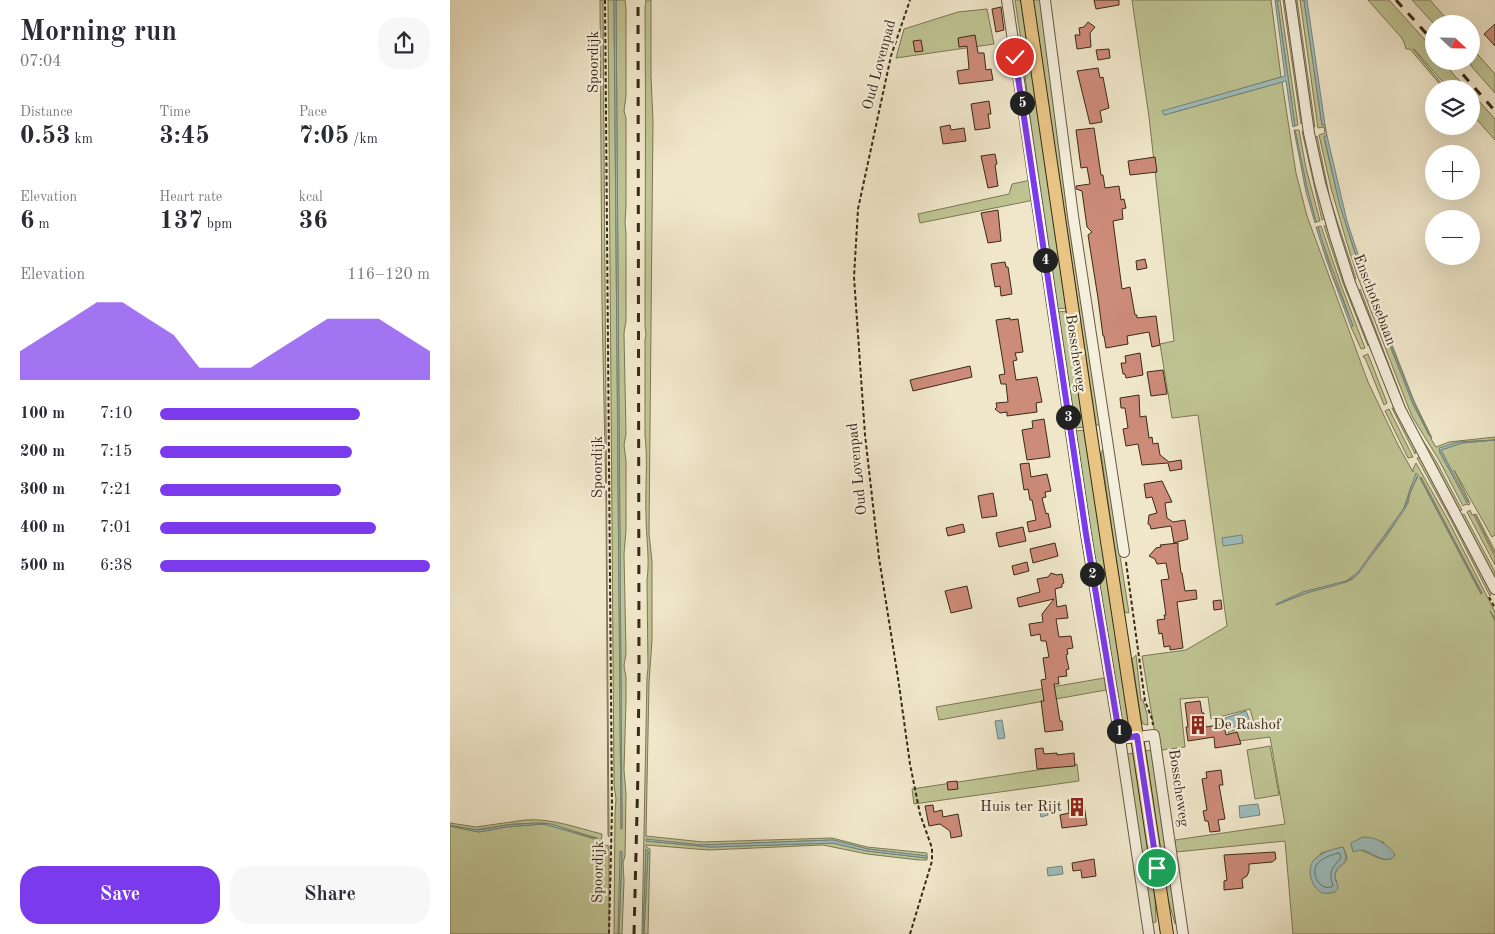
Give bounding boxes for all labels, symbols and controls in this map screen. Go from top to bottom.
north arrow [1425,15,1480,70]
map controls [1425,15,1480,265]
button: share [378,17,430,69]
street label: Oud Lovenpad [861,18,899,112]
text: Morning run [20,19,177,47]
street label: Spoordijk [587,31,602,93]
pin [994,36,1036,78]
icon: check [1001,43,1029,71]
text: 07:04 [20,54,62,70]
button: layers [1425,80,1480,135]
pin: 5 [1010,90,1034,116]
text: 5 [1018,96,1027,110]
text: Distance [20,105,73,119]
text: Time [159,105,191,119]
text: Pace [299,105,327,119]
text: 0.53 [20,124,71,149]
text: 3:45 [159,124,210,149]
text: 7:05 [299,124,349,149]
text: km [71,132,93,146]
text: /km [349,132,378,146]
button: + [1425,145,1480,200]
text: Elevation [20,190,77,204]
text: Heart rate [159,190,222,204]
text: kcal [299,190,323,204]
text: 6 [20,209,35,234]
text: 137 [159,209,203,234]
text: 36 [299,209,328,234]
button: − [1425,210,1480,265]
text: m [35,217,50,231]
text: bpm [203,217,232,231]
pin: 4 [1032,248,1058,272]
street label: Enschotsebaan [1350,252,1398,348]
text: 4 [1041,253,1050,267]
text: Elevation [20,267,85,283]
text: 116–120 m [347,267,430,283]
street label: Bosscheweg [1062,313,1088,393]
pin: 3 [1056,404,1080,430]
text: 100 m [20,406,65,422]
text: 7:10 [100,406,132,422]
text: 3 [1064,410,1073,424]
street label: Oud Lovenpad [846,422,870,516]
street label: Spoordijk [591,436,606,498]
text: 200 m [20,444,65,460]
text: 7:15 [100,444,132,460]
text: 300 m [20,482,65,498]
text: 7:21 [100,482,132,498]
text: 400 m [20,520,65,536]
text: 7:01 [100,520,132,536]
text: 500 m [20,558,65,574]
text: 6:38 [100,558,132,574]
pin: 2 [1080,562,1104,586]
text: 2 [1088,567,1097,581]
building icon: De Rashof [1187,714,1209,736]
pin: 1 [1106,718,1132,744]
place label: De Rashof [1213,718,1282,733]
text: 1 [1115,724,1124,738]
street label: Bosscheweg [1165,748,1191,828]
building icon: Huis ter Rijt [1066,796,1088,818]
place label: Huis ter Rijt [980,800,1062,815]
street label: Spoordijk [591,840,607,903]
pin [1136,847,1178,889]
icon: arrive [1143,854,1171,882]
button: Save [20,866,220,924]
button: Share [230,866,430,924]

